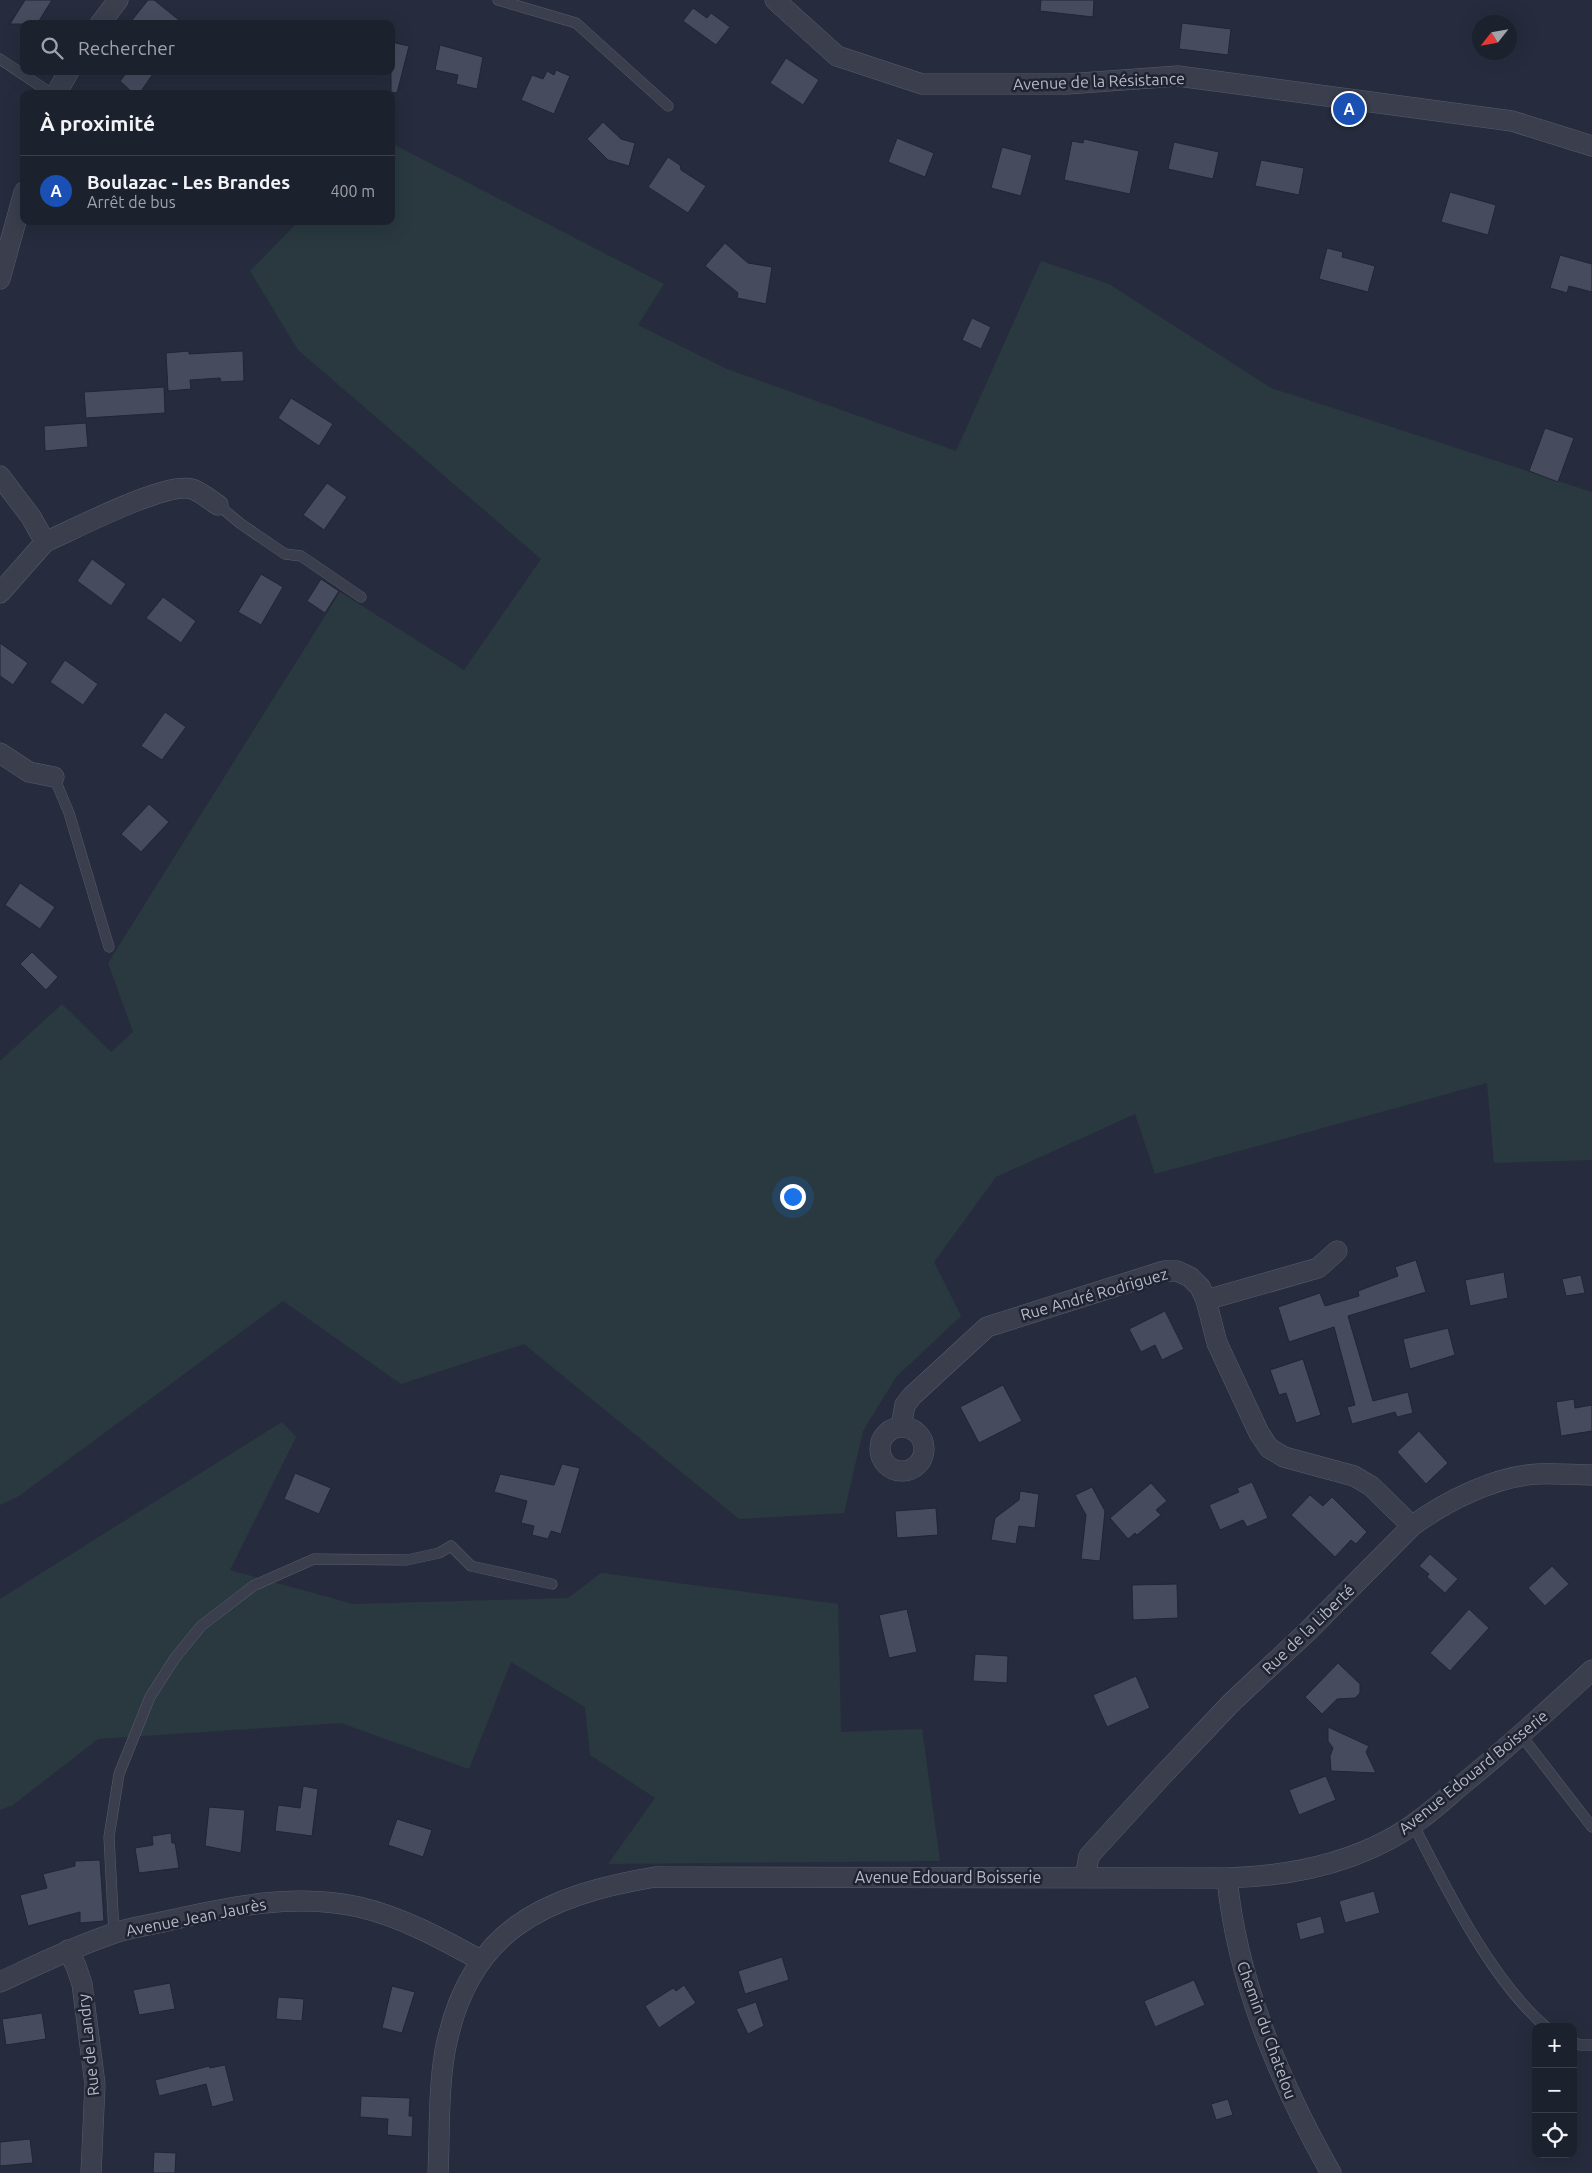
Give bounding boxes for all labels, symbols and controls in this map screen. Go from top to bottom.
north arrow [1472,15,1517,60]
search box [20,20,395,75]
icon: search [38,34,66,62]
text: Rechercher [78,37,175,59]
street label: Avenue de la Résistance [1013,69,1185,93]
pin: A [1333,90,1365,128]
text: À proximité [40,111,155,135]
text: Boulazac - Les Brandes [87,171,290,193]
text: A [50,182,62,200]
text: 400 m [330,182,375,200]
text: Arrêt de bus [87,193,176,211]
your location [780,1184,806,1210]
street label: Rue André Rodriguez [1018,1264,1170,1324]
street label: Rue de la Liberté [1258,1581,1358,1677]
street label: Avenue Edouard Boisserie [1395,1706,1551,1838]
street label: Avenue Edouard Boisserie [855,1868,1041,1886]
street label: Avenue Jean Jaurès [124,1895,268,1939]
street label: Chemin du Chatelou [1234,1959,1300,2101]
street label: Rue de Landry [74,1993,102,2097]
map controls [1532,2023,1577,2158]
button: + [1532,2023,1577,2068]
button: − [1532,2068,1577,2113]
button: locate [1532,2113,1577,2158]

